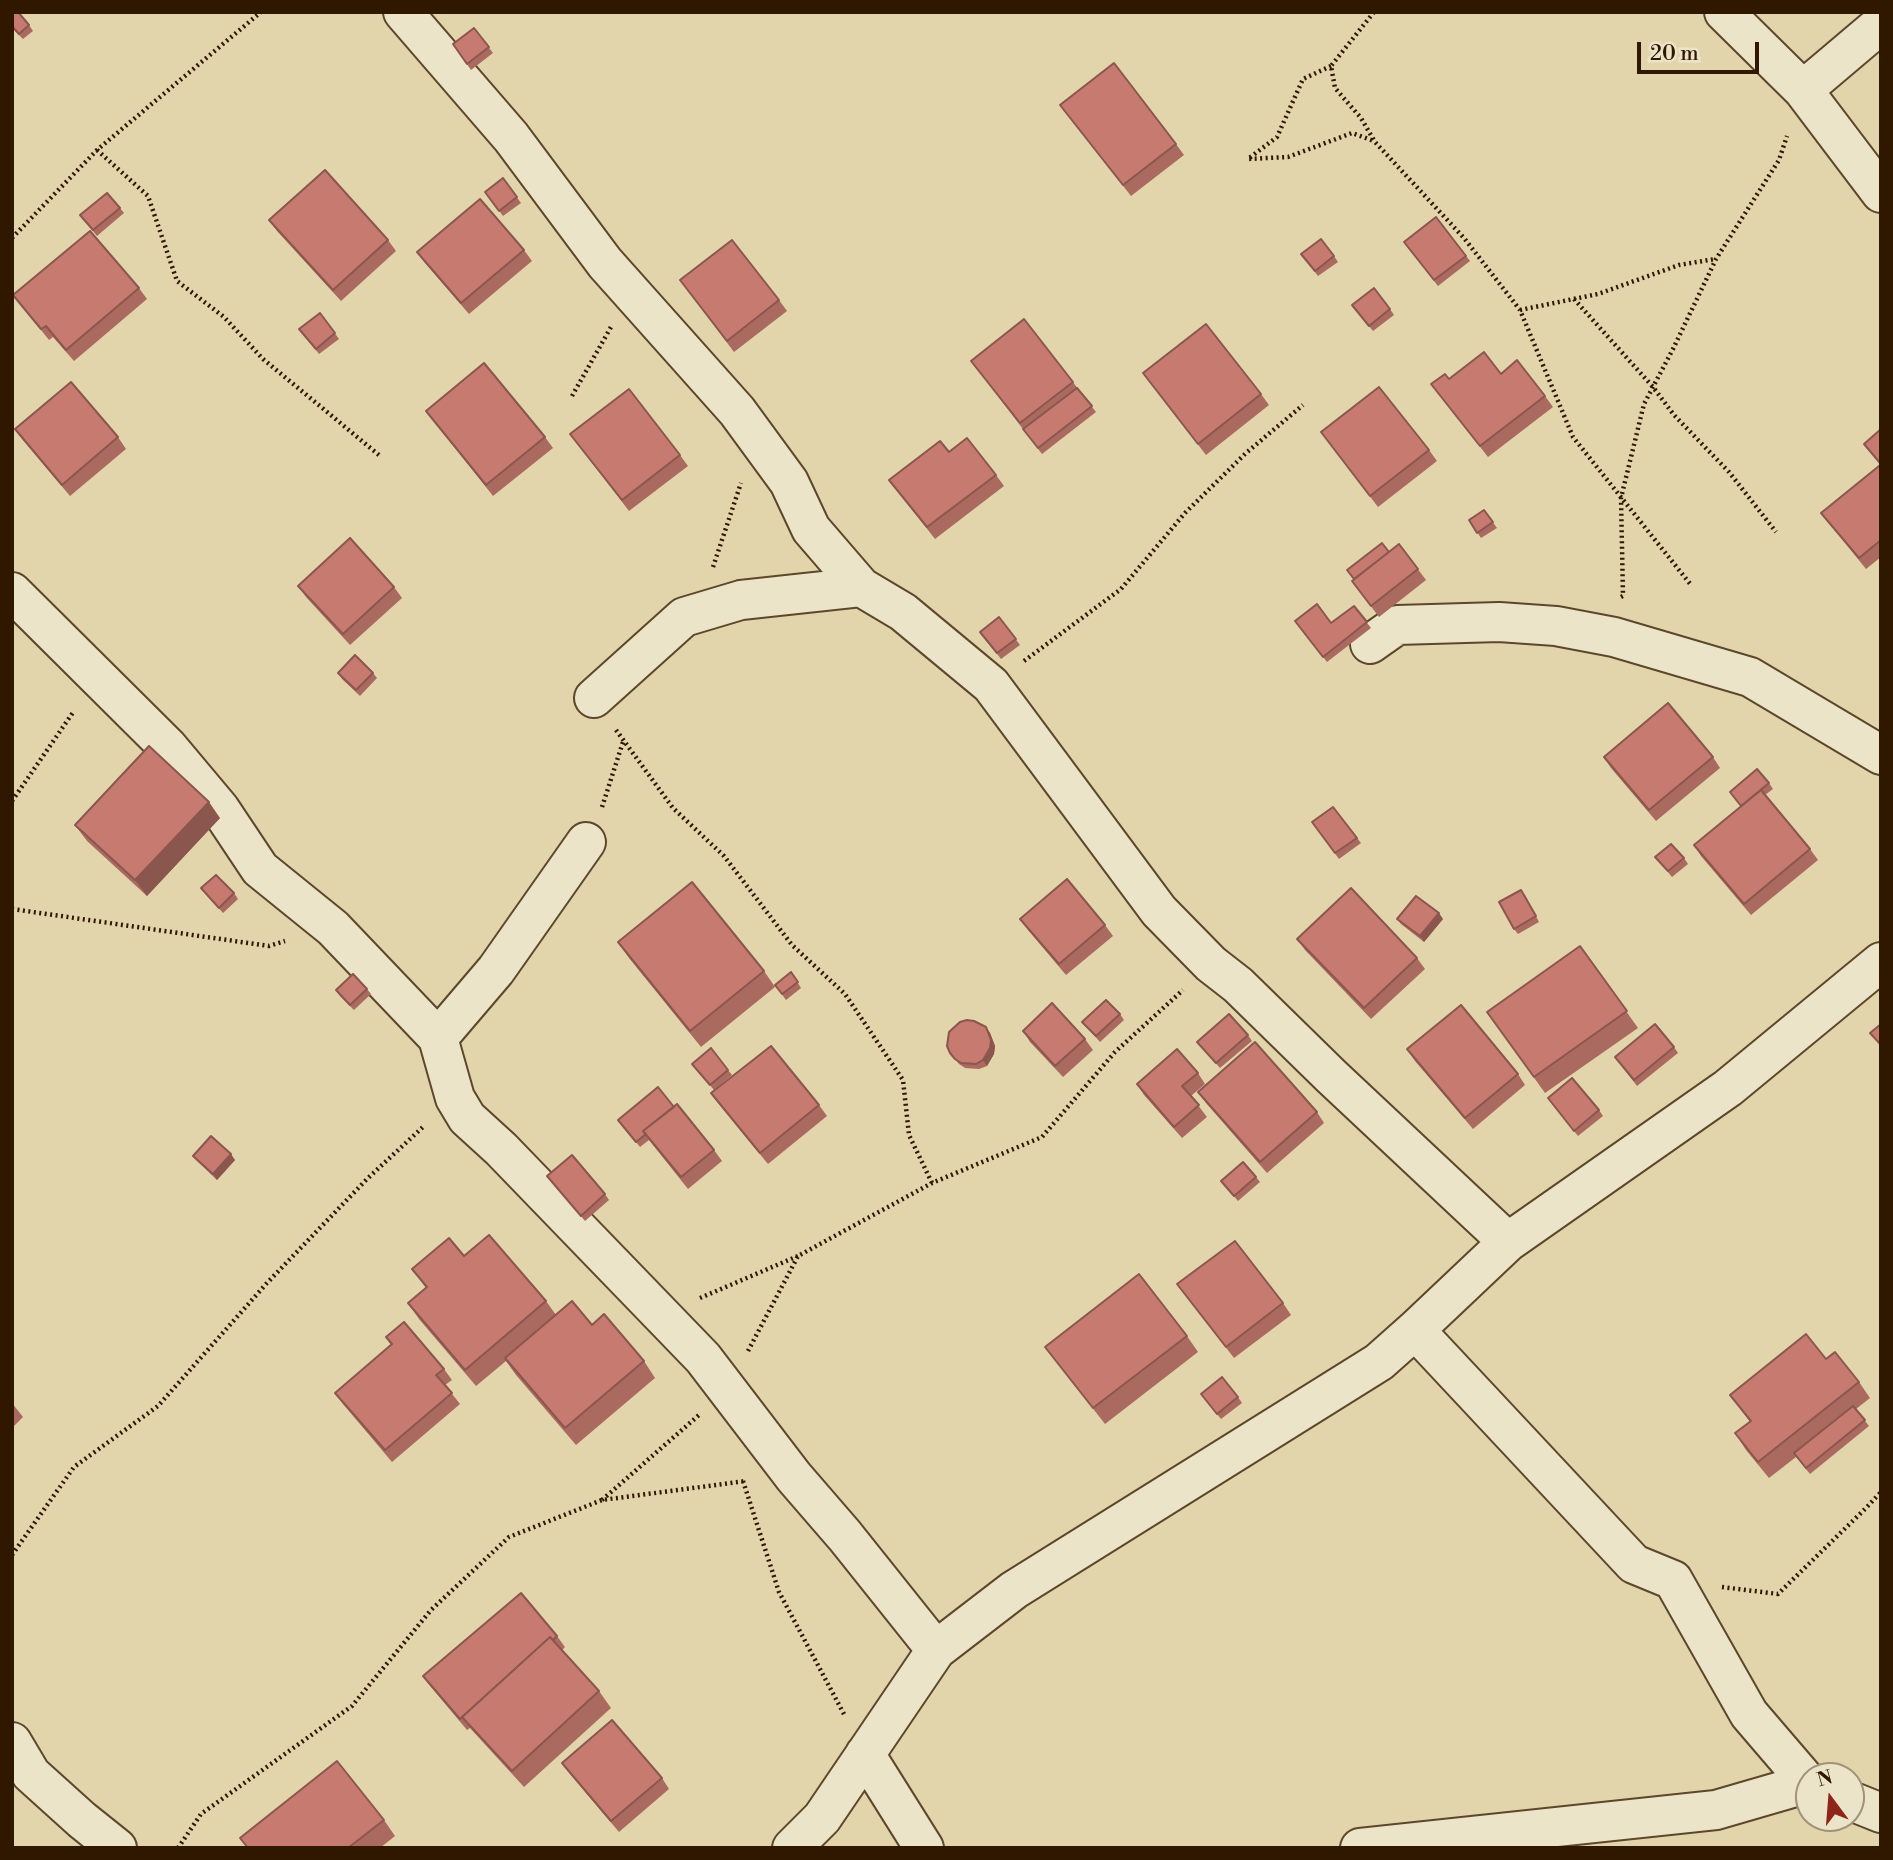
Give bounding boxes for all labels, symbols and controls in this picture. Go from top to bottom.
scale bar [1641,28,1764,72]
text: 20 m [1650,41,1699,67]
north arrow [1795,1762,1865,1832]
text: N [1814,1765,1835,1792]

